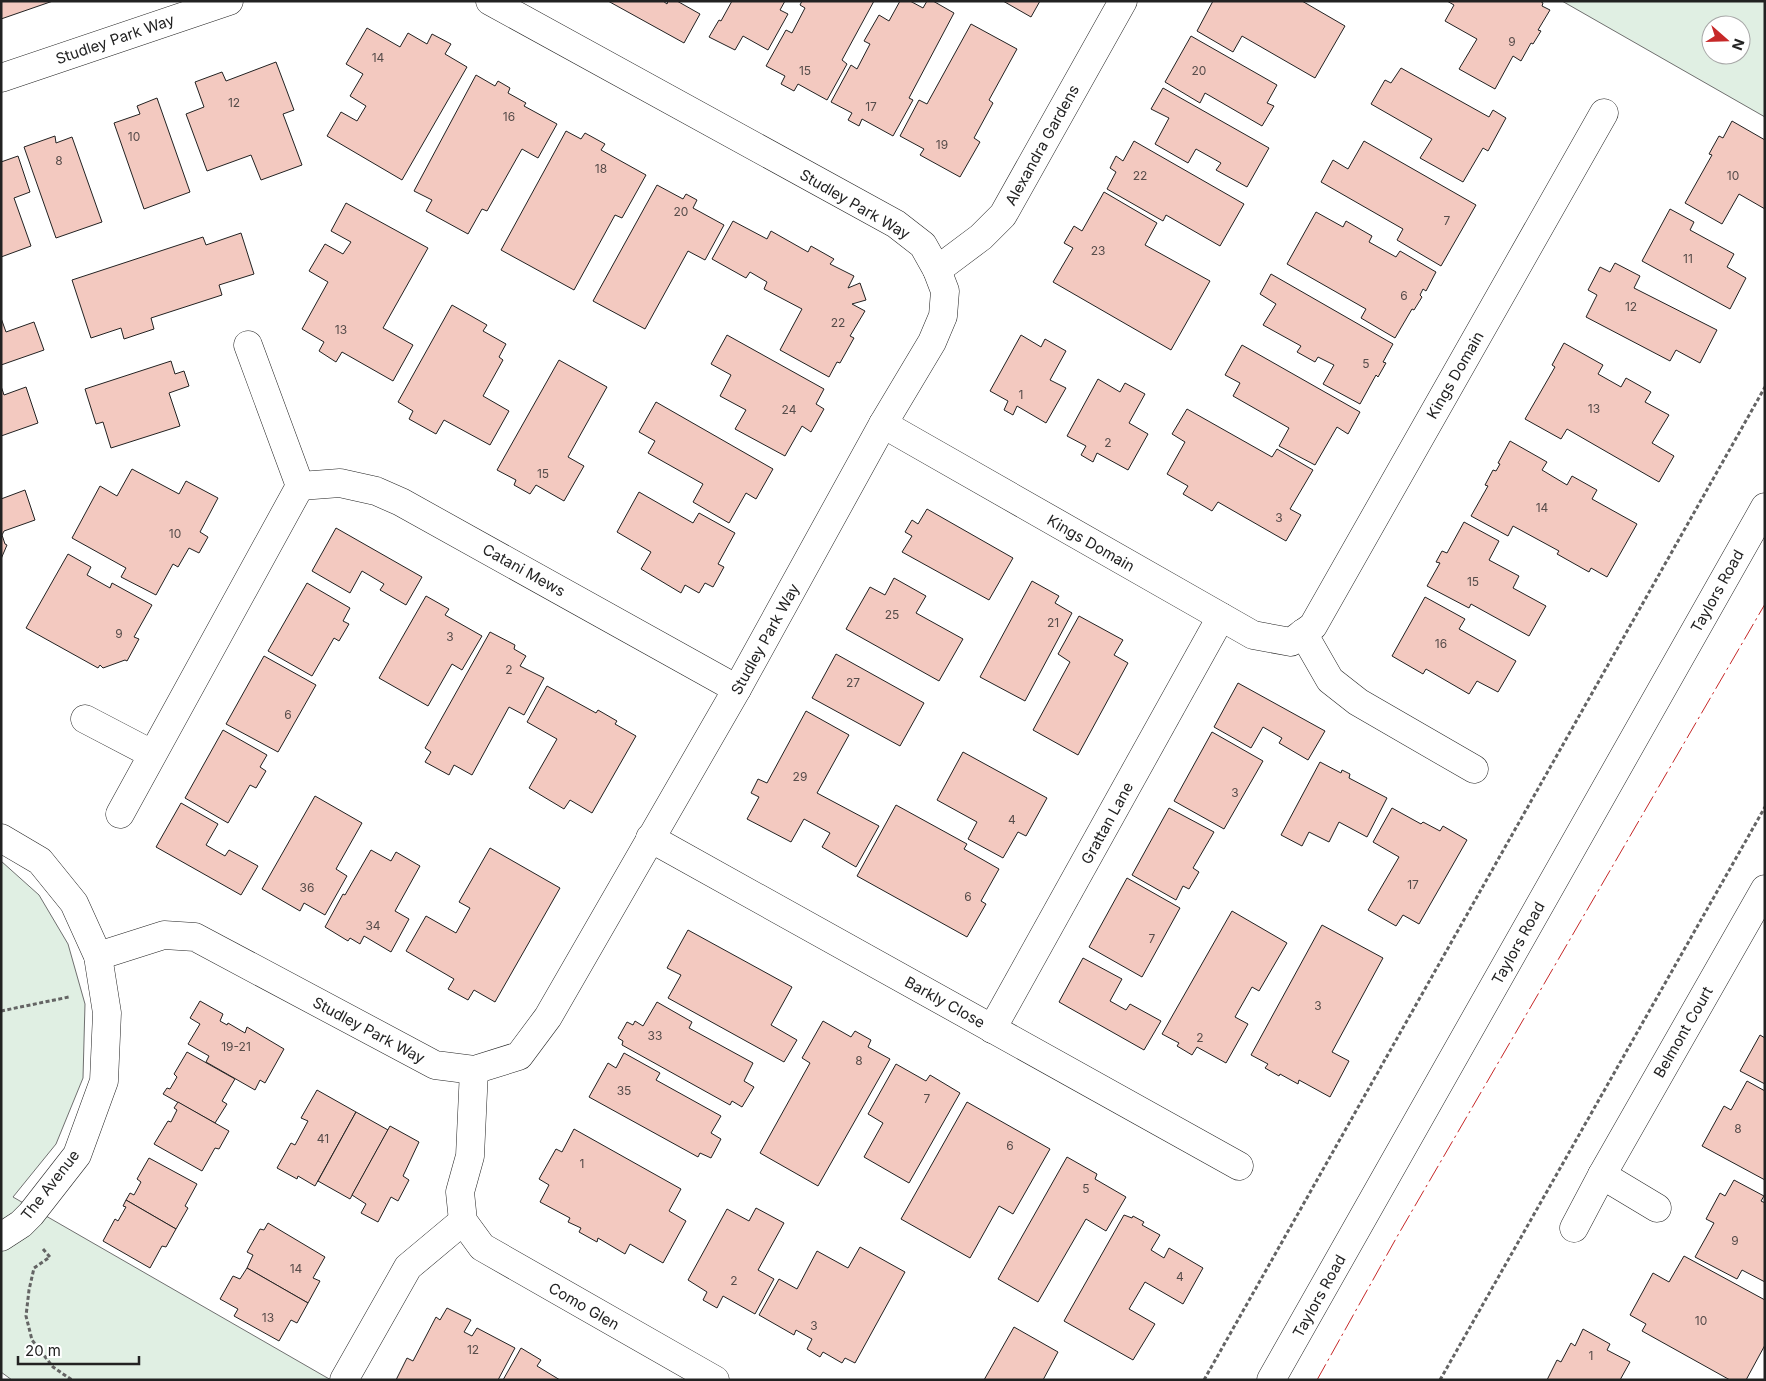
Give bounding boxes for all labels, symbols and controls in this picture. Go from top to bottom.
street label: Studley Park Way [53,10,177,68]
north arrow [1701,15,1751,65]
house number: 9 [1508,34,1516,49]
text: N [1729,37,1748,53]
house number: 14 [372,50,385,65]
house number: 15 [799,63,811,78]
house number: 20 [1192,63,1206,78]
street label: Alexandra Gardens [1001,81,1083,209]
house number: 12 [228,95,240,110]
house number: 17 [865,99,877,114]
house number: 16 [503,109,515,124]
house number: 10 [128,129,140,144]
house number: 19 [936,137,948,152]
house number: 8 [55,153,63,168]
house number: 18 [595,161,607,176]
street label: Studley Park Way [796,165,914,244]
house number: 22 [1133,168,1147,183]
house number: 10 [1727,168,1739,183]
house number: 20 [674,204,688,219]
house number: 7 [1444,213,1451,228]
house number: 23 [1091,243,1105,258]
house number: 11 [1683,251,1693,266]
house number: 6 [1400,288,1408,303]
house number: 12 [1625,299,1637,314]
house number: 22 [831,315,845,330]
house number: 13 [335,322,347,337]
street label: Kings Domain [1422,328,1488,422]
house number: 5 [1362,356,1370,371]
house number: 1 [1019,387,1023,402]
house number: 13 [1588,401,1600,416]
house number: 24 [782,402,797,417]
house number: 2 [1104,435,1112,450]
house number: 15 [537,466,549,481]
house number: 14 [1536,500,1549,515]
street label: Kings Domain [1044,510,1138,576]
house number: 3 [1275,510,1283,525]
house number: 10 [169,526,181,541]
street label: Catani Mews [479,539,569,601]
street label: Taylors Road [1686,546,1748,636]
house number: 15 [1467,574,1479,589]
street label: Studley Park Way [727,580,804,698]
house number: 25 [885,607,899,622]
house number: 21 [1047,615,1059,630]
house number: 9 [115,626,123,641]
house number: 3 [446,629,454,644]
house number: 16 [1435,636,1447,651]
house number: 2 [505,662,513,677]
house number: 27 [846,675,860,690]
house number: 6 [284,707,292,722]
house number: 29 [793,769,807,784]
street label: Grattan Lane [1077,779,1137,867]
house number: 3 [1231,785,1239,800]
house number: 4 [1008,812,1016,827]
house number: 17 [1407,877,1419,892]
house number: 36 [300,880,314,895]
house number: 6 [964,889,972,904]
street label: Taylors Road [1487,898,1549,988]
house number: 34 [365,918,381,933]
house number: 7 [1149,931,1156,946]
street label: Barkly Close [901,972,989,1032]
street label: Belmont Court [1649,983,1717,1081]
street label: Studley Park Way [310,992,429,1068]
house number: 3 [1314,998,1322,1013]
house number: 33 [648,1028,662,1043]
house number: 2 [1196,1030,1204,1045]
house number: 19-21 [221,1039,251,1054]
house number: 8 [855,1053,863,1068]
house number: 35 [617,1083,631,1098]
house number: 7 [924,1091,931,1106]
house number: 8 [1734,1121,1742,1136]
house number: 41 [317,1131,329,1146]
house number: 6 [1006,1138,1014,1153]
street label: The Avenue [17,1146,83,1224]
house number: 1 [580,1156,584,1171]
house number: 5 [1082,1181,1090,1196]
house number: 9 [1731,1233,1739,1248]
street label: Taylors Road [1288,1251,1350,1341]
house number: 14 [290,1261,303,1276]
house number: 4 [1176,1269,1184,1284]
house number: 2 [730,1273,738,1288]
street label: Como Glen [545,1278,623,1334]
house number: 13 [262,1310,274,1325]
house number: 10 [1695,1313,1707,1328]
house number: 3 [810,1318,818,1333]
scale bar [18,1334,139,1366]
text: 20 m [25,1341,61,1360]
house number: 12 [467,1342,479,1357]
house number: 1 [1589,1348,1593,1363]

